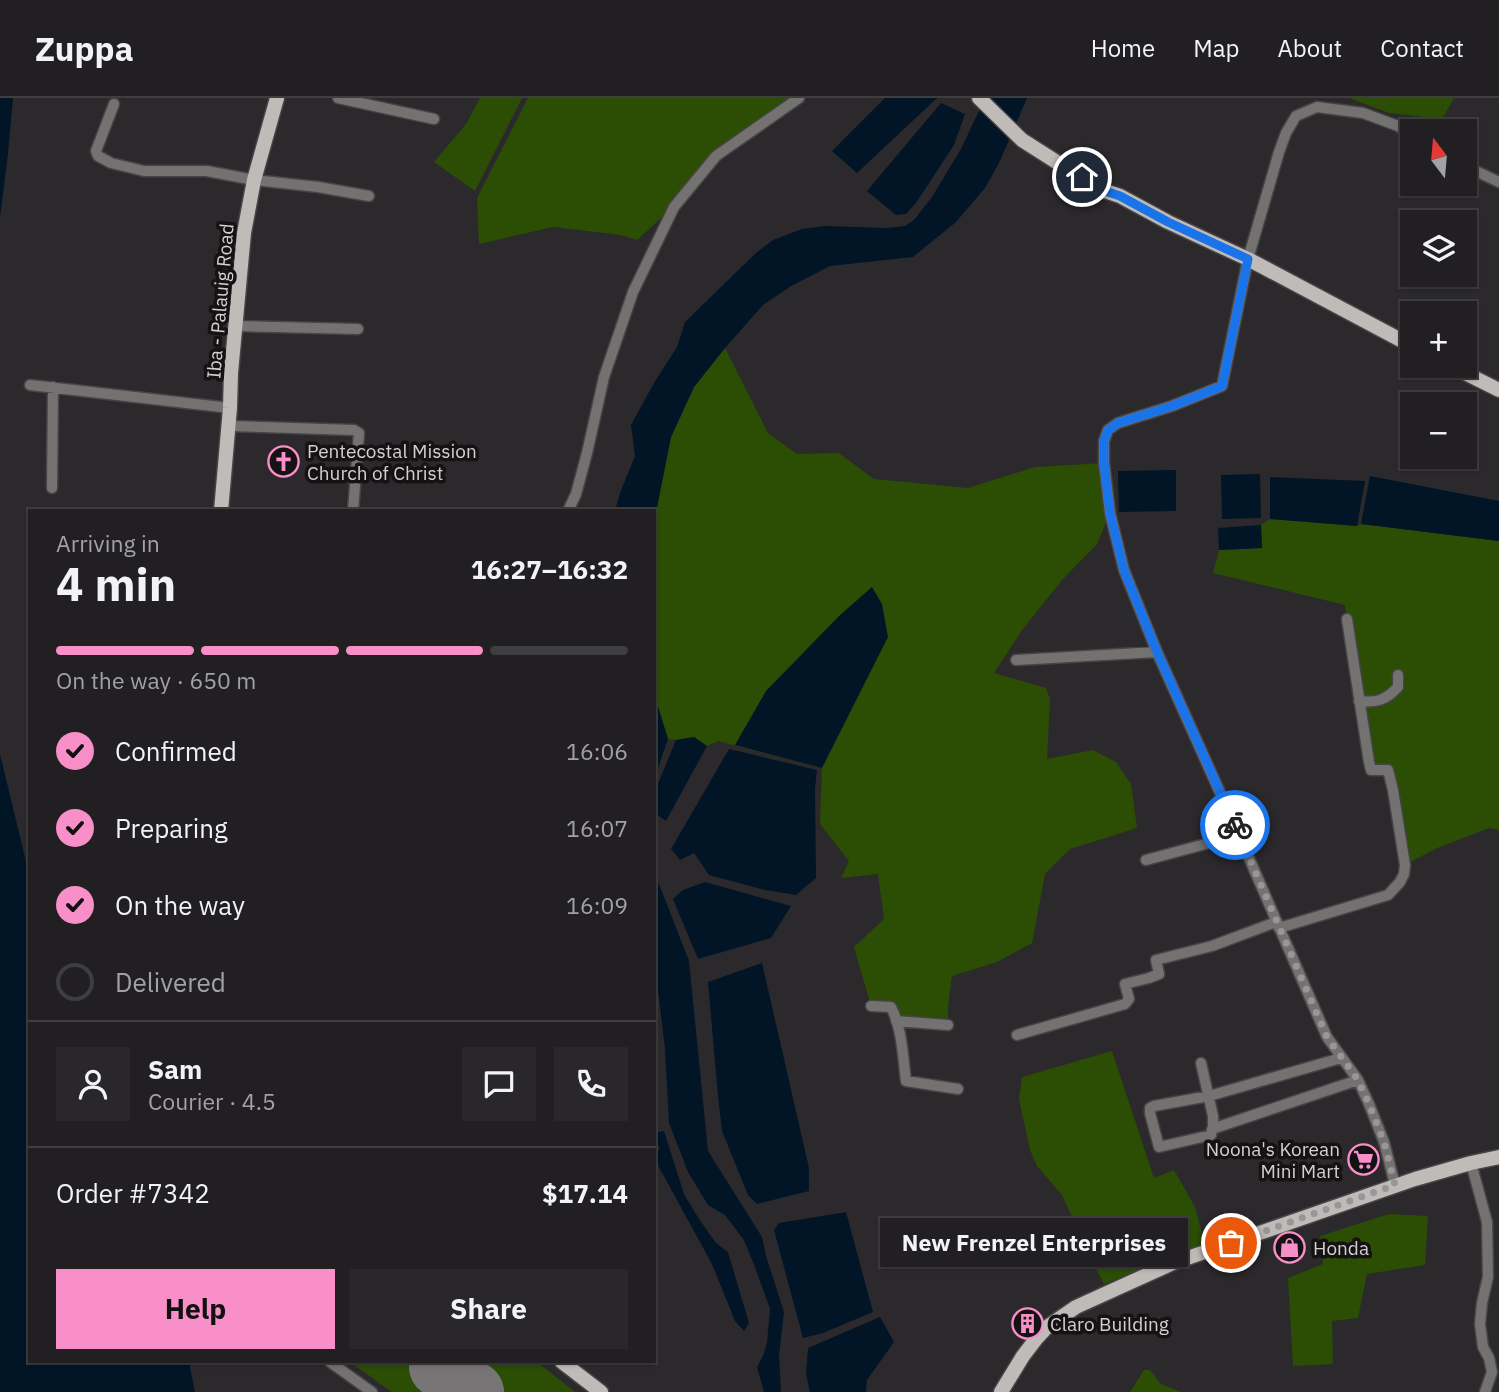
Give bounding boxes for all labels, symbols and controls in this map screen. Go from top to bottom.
text: Zuppa [35,27,133,70]
text: Home [1091,32,1155,64]
text: Map [1193,32,1239,64]
text: About [1277,32,1342,64]
text: Contact [1380,32,1464,64]
north arrow [1400,119,1477,196]
map controls [1400,119,1477,469]
pin [1052,147,1112,207]
icon: home [1063,158,1101,196]
button: layers [1400,210,1477,287]
street label: Iba - Palauig Road [201,222,239,380]
button: + [1400,301,1477,378]
button: − [1400,392,1477,469]
place label: Pentecostal Mission Church of Christ [307,439,477,485]
church icon: Pentecostal Mission Church of Christ [267,445,301,479]
text: Arriving in [56,528,160,558]
text: 16:27–16:32 [471,552,628,586]
text: 4 min [56,554,176,614]
text: On the way · 650 m [56,665,256,695]
icon: check [56,732,94,770]
text: Confirmed [115,734,237,768]
text: 16:06 [566,736,628,766]
courier [1200,790,1270,860]
icon: bike [1216,806,1254,844]
icon: check [56,809,94,847]
text: Preparing [115,811,228,845]
text: 16:07 [566,813,628,843]
icon: check [56,886,94,924]
text: On the way [115,888,245,922]
text: 16:09 [566,890,628,920]
text: Delivered [115,965,226,999]
button: person [56,1047,130,1121]
button: chat [462,1047,536,1121]
button: phone [554,1047,628,1121]
text: Sam [148,1052,202,1086]
text: Courier · 4.5 [148,1086,276,1116]
place label: Noona's Korean Mini Mart [1206,1137,1340,1183]
supermarket icon: Noona's Korean Mini Mart [1346,1143,1380,1177]
text: Order #7342 [56,1176,210,1210]
text: $17.14 [542,1176,628,1210]
pin [1201,1213,1261,1273]
callout: New Frenzel Enterprises [881,1218,1189,1268]
icon: bag [1212,1224,1250,1262]
text: New Frenzel Enterprises [902,1227,1166,1257]
shop icon: Honda [1273,1231,1307,1265]
place label: Honda [1313,1236,1369,1260]
button: Help [56,1269,335,1349]
button: Share [349,1269,628,1349]
building icon: Claro Building [1010,1307,1044,1341]
place label: Claro Building [1050,1312,1169,1336]

